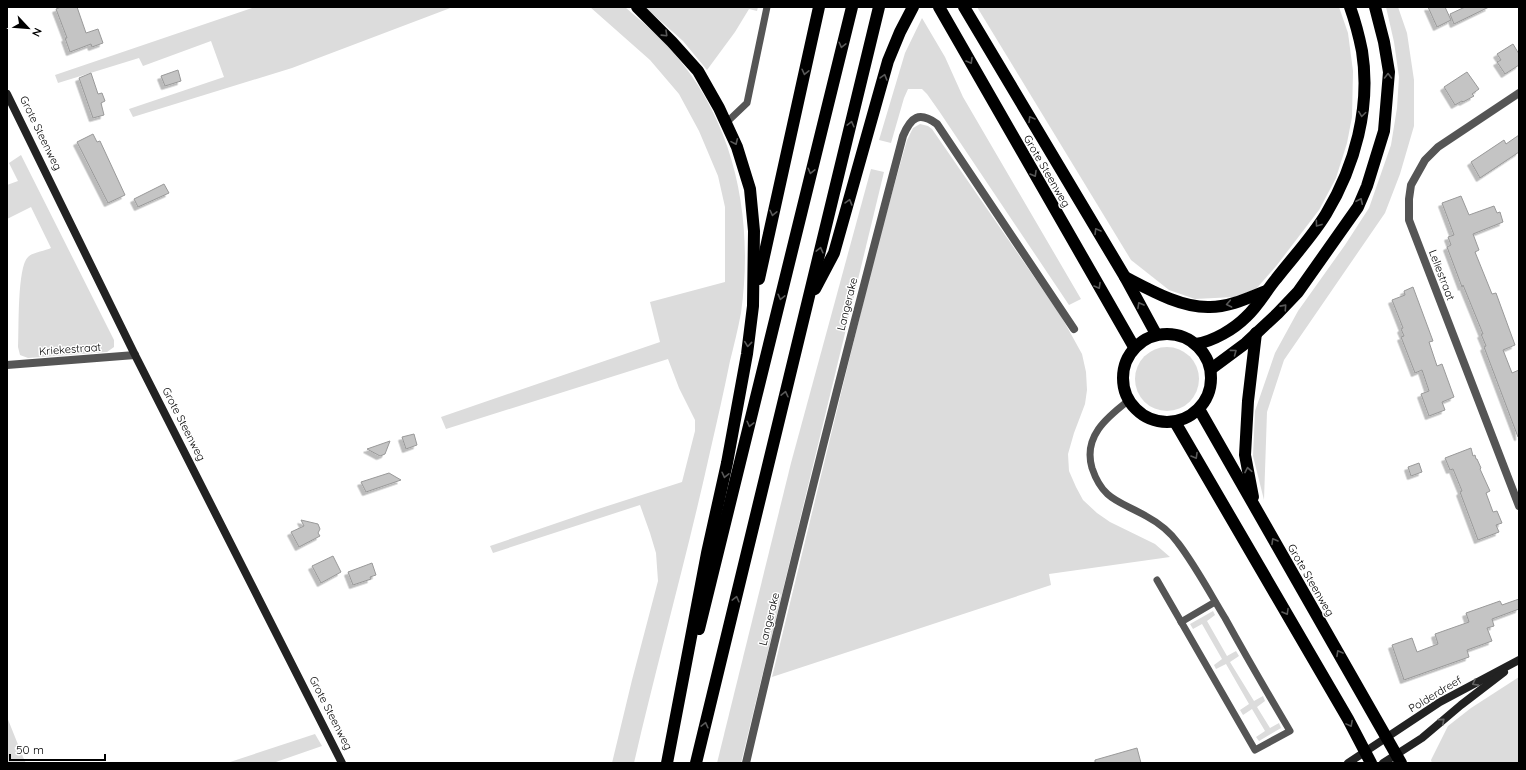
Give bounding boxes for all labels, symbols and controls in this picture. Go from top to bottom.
north arrow [8,8,48,48]
text: N [29,26,45,39]
one-way arrow [660,29,668,37]
one-way arrow [839,42,847,48]
one-way arrow [965,56,972,64]
one-way arrow [801,69,809,76]
one-way arrow [1384,73,1392,79]
one-way arrow [879,74,888,81]
street label: Grote Steenweg [17,93,65,173]
one-way arrow [1358,111,1367,117]
one-way arrow [1029,116,1036,123]
one-way arrow [846,121,854,127]
street label: Grote Steenweg [1021,132,1073,210]
one-way arrow [730,138,738,146]
one-way arrow [808,168,816,174]
one-way arrow [1029,169,1037,177]
one-way arrow [1355,198,1363,206]
one-way arrow [844,199,853,206]
one-way arrow [770,210,778,216]
one-way arrow [1316,220,1323,227]
one-way arrow [1095,228,1102,235]
one-way arrow [815,247,824,254]
street label: Leliestraat [1426,248,1458,303]
street label: Langerake [834,276,860,332]
one-way arrow [1094,282,1101,289]
one-way arrow [777,294,785,301]
one-way arrow [1226,299,1232,307]
one-way arrow [1138,302,1145,310]
one-way arrow [1280,304,1287,312]
street label: Kriekestraat [39,340,102,358]
one-way arrow [744,341,753,347]
one-way arrow [1229,350,1236,357]
street label: Grote Steenweg [159,385,209,463]
one-way arrow [781,391,789,397]
one-way arrow [746,421,754,427]
one-way arrow [1190,452,1198,459]
one-way arrow [1244,467,1252,473]
one-way arrow [721,472,729,478]
one-way arrow [1271,538,1278,545]
street label: Grote Steenweg [1285,541,1337,619]
street label: Langerake [756,591,782,647]
one-way arrow [731,596,739,602]
one-way arrow [1281,608,1288,615]
one-way arrow [1336,650,1343,658]
street label: Polderdreef [1406,673,1464,715]
street label: Grote Steenweg [306,674,356,752]
one-way arrow [1472,679,1479,686]
one-way arrow [1437,719,1444,726]
one-way arrow [1346,720,1353,728]
one-way arrow [700,722,708,728]
scale bar [10,736,105,762]
text: 50 m [16,742,44,757]

